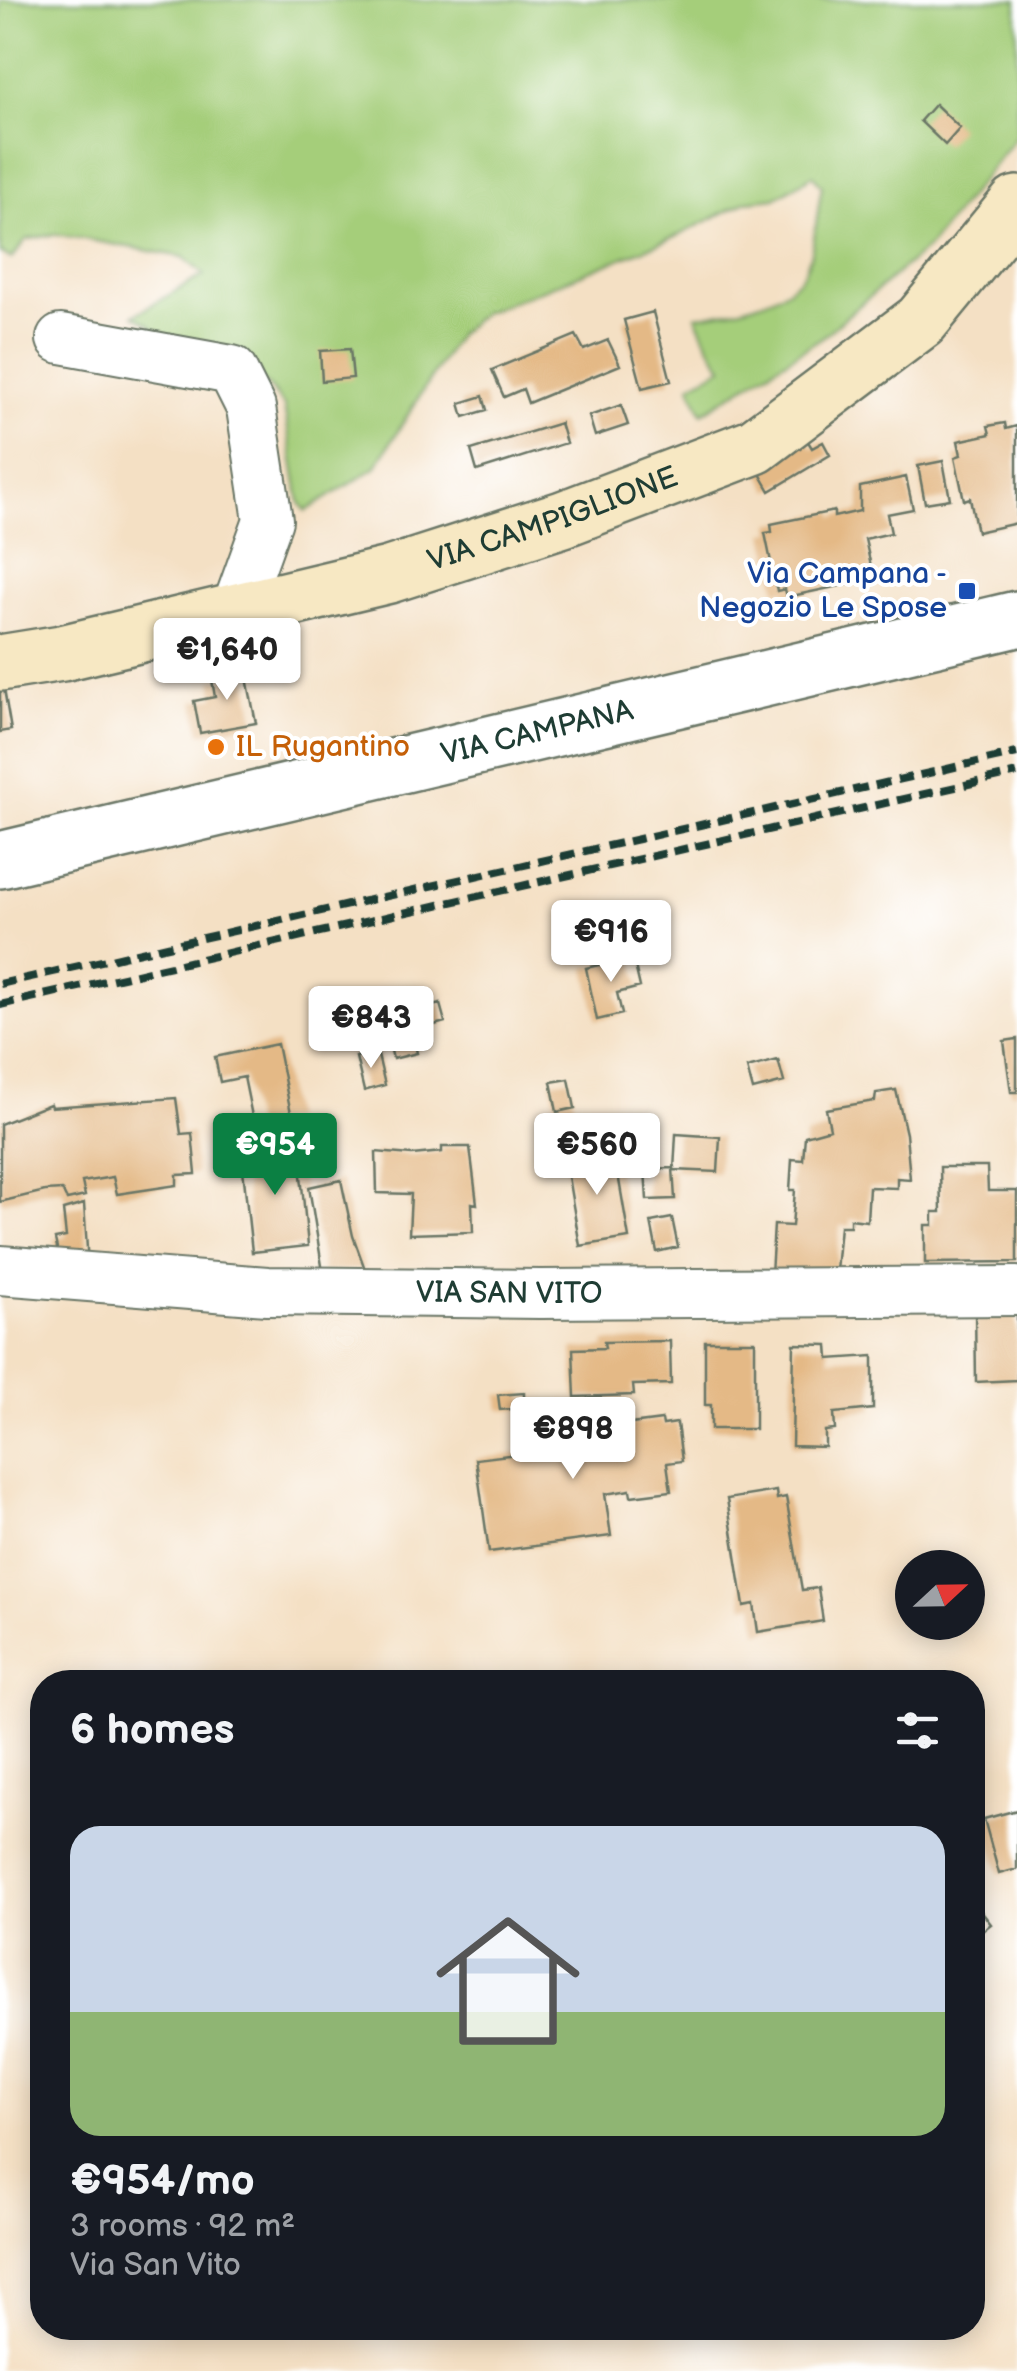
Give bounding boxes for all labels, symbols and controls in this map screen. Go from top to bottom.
street label: VIA CAMPIGLIONE [423,459,683,579]
place label: Via Campana - Negozio Le Spose [699,556,947,626]
marker: Via Campana - Negozio Le Spose [956,580,978,602]
pin: €1,640 [146,618,308,703]
text: €1,640 [176,631,278,670]
street label: VIA CAMPANA [438,692,637,773]
place label: IL Rugantino [236,729,410,765]
marker: IL Rugantino [205,736,227,758]
pin: €916 [552,900,670,985]
text: €916 [573,913,649,952]
pin: €843 [312,986,430,1071]
text: €843 [331,999,411,1038]
pin: €954 [216,1113,334,1198]
pin: €560 [538,1113,656,1198]
text: €954 [235,1126,315,1165]
text: €560 [556,1126,638,1165]
street label: VIA SAN VITO [416,1275,603,1312]
pin: €898 [514,1397,632,1482]
text: €898 [532,1410,614,1449]
north arrow [895,1550,985,1640]
map controls [895,1550,985,1640]
icon: filters [890,1703,945,1758]
text: 6 homes [70,1705,234,1756]
icon: home [418,1891,598,2071]
text: €954/mo [70,2156,255,2207]
text: 3 rooms · 92 m² [70,2207,295,2246]
text: Via San Vito [70,2246,241,2285]

